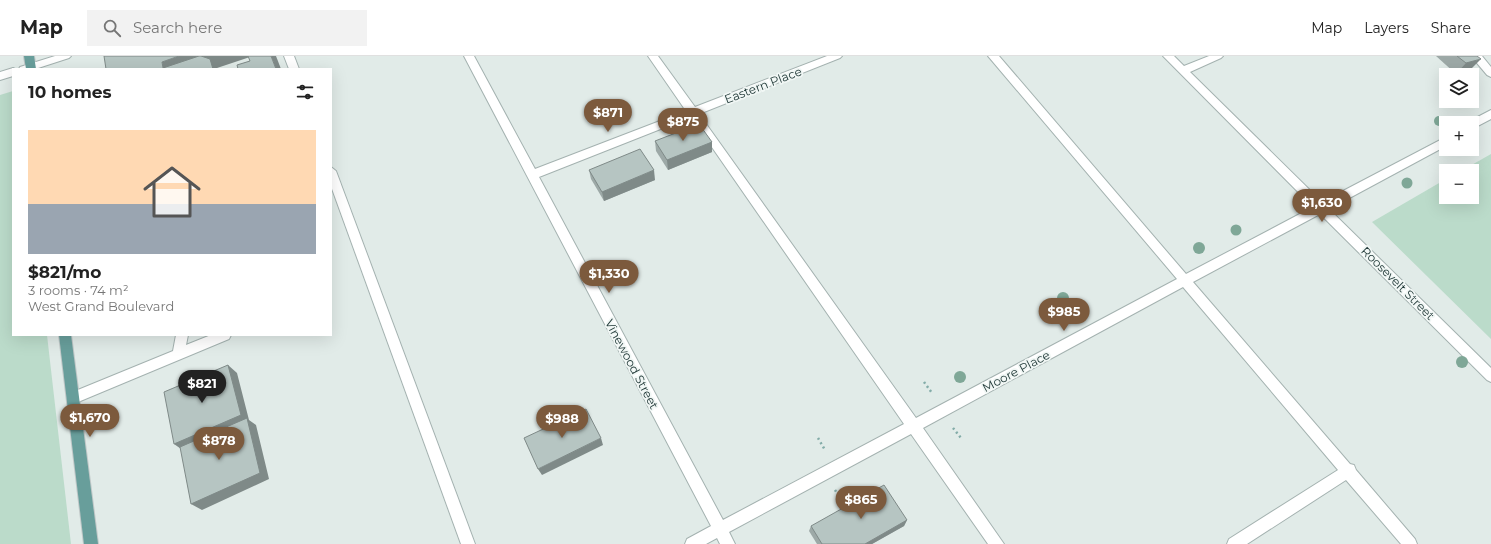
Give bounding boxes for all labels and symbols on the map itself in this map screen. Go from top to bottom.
street label: Eastern Place [722,63,804,107]
pin: $871 [584,99,632,133]
pin: $875 [659,108,707,142]
pin: $1,630 [1289,189,1355,223]
street label: Roosevelt Street [1358,243,1438,323]
pin: $1,330 [576,260,642,294]
pin: $985 [1040,298,1088,332]
street label: Vinewood Street [602,317,662,412]
street label: Moore Place [980,347,1052,395]
pin: $821 [178,370,226,404]
pin: $1,670 [57,404,123,438]
pin: $988 [538,405,586,439]
pin: $878 [195,427,243,461]
pin: $865 [837,486,885,520]

